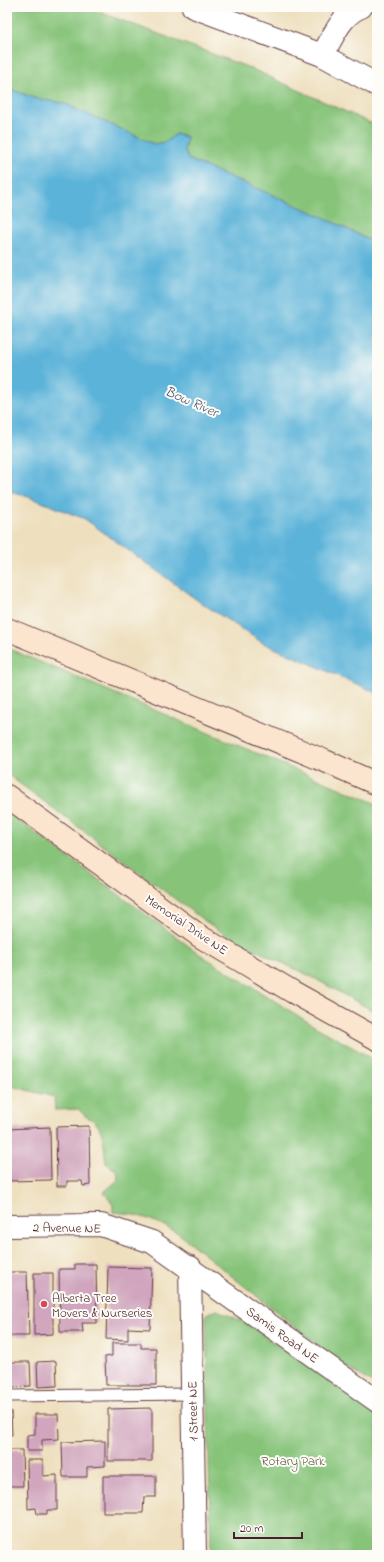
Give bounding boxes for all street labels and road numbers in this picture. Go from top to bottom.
street label: Memorial Drive NE [141,890,232,960]
street label: 2 Avenue NE [33,1218,101,1239]
street label: Samis Road NE [242,1302,323,1368]
street label: 1 Street NE [183,1381,204,1441]

